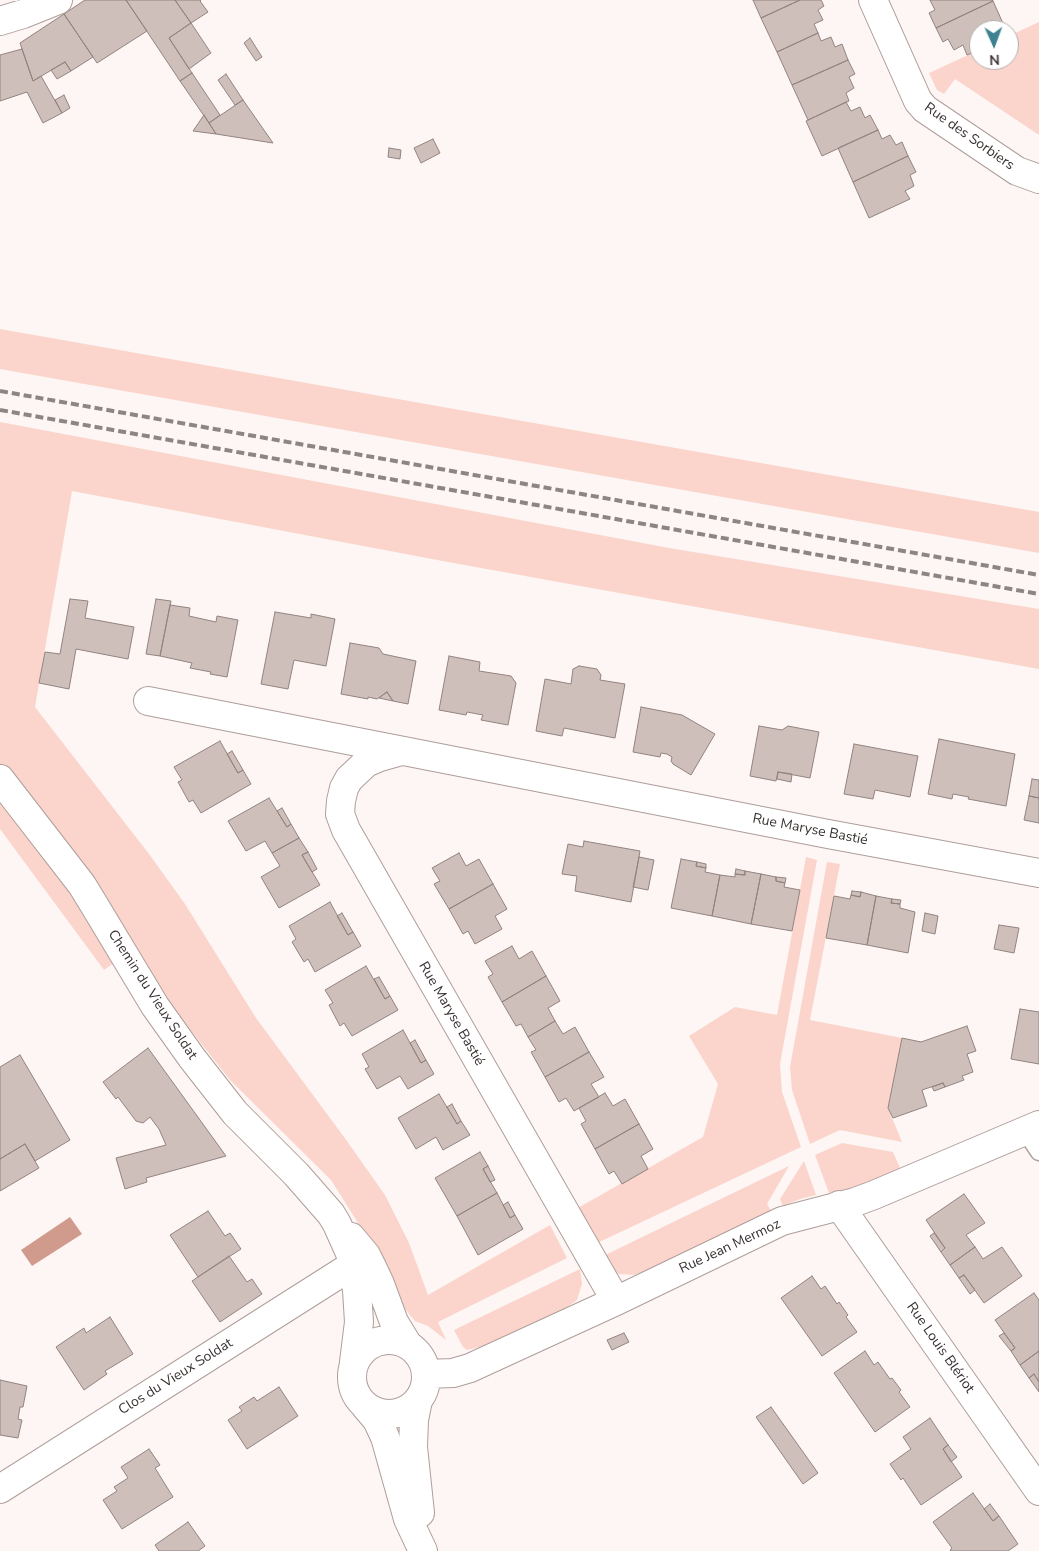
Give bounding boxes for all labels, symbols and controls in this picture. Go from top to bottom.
north arrow [969,20,1019,70]
text: N [989,50,1000,69]
street label: Rue des Sorbiers [921,100,1017,174]
street label: Rue Maryse Bastié [751,811,869,849]
street label: Chemin du Vieux Soldat [104,927,200,1063]
street label: Rue Maryse Bastié [414,959,488,1069]
street label: Rue Jean Mermoz [677,1216,783,1278]
street label: Rue Louis Blériot [902,1299,978,1397]
street label: Clos du Vieux Soldat [116,1335,236,1419]

